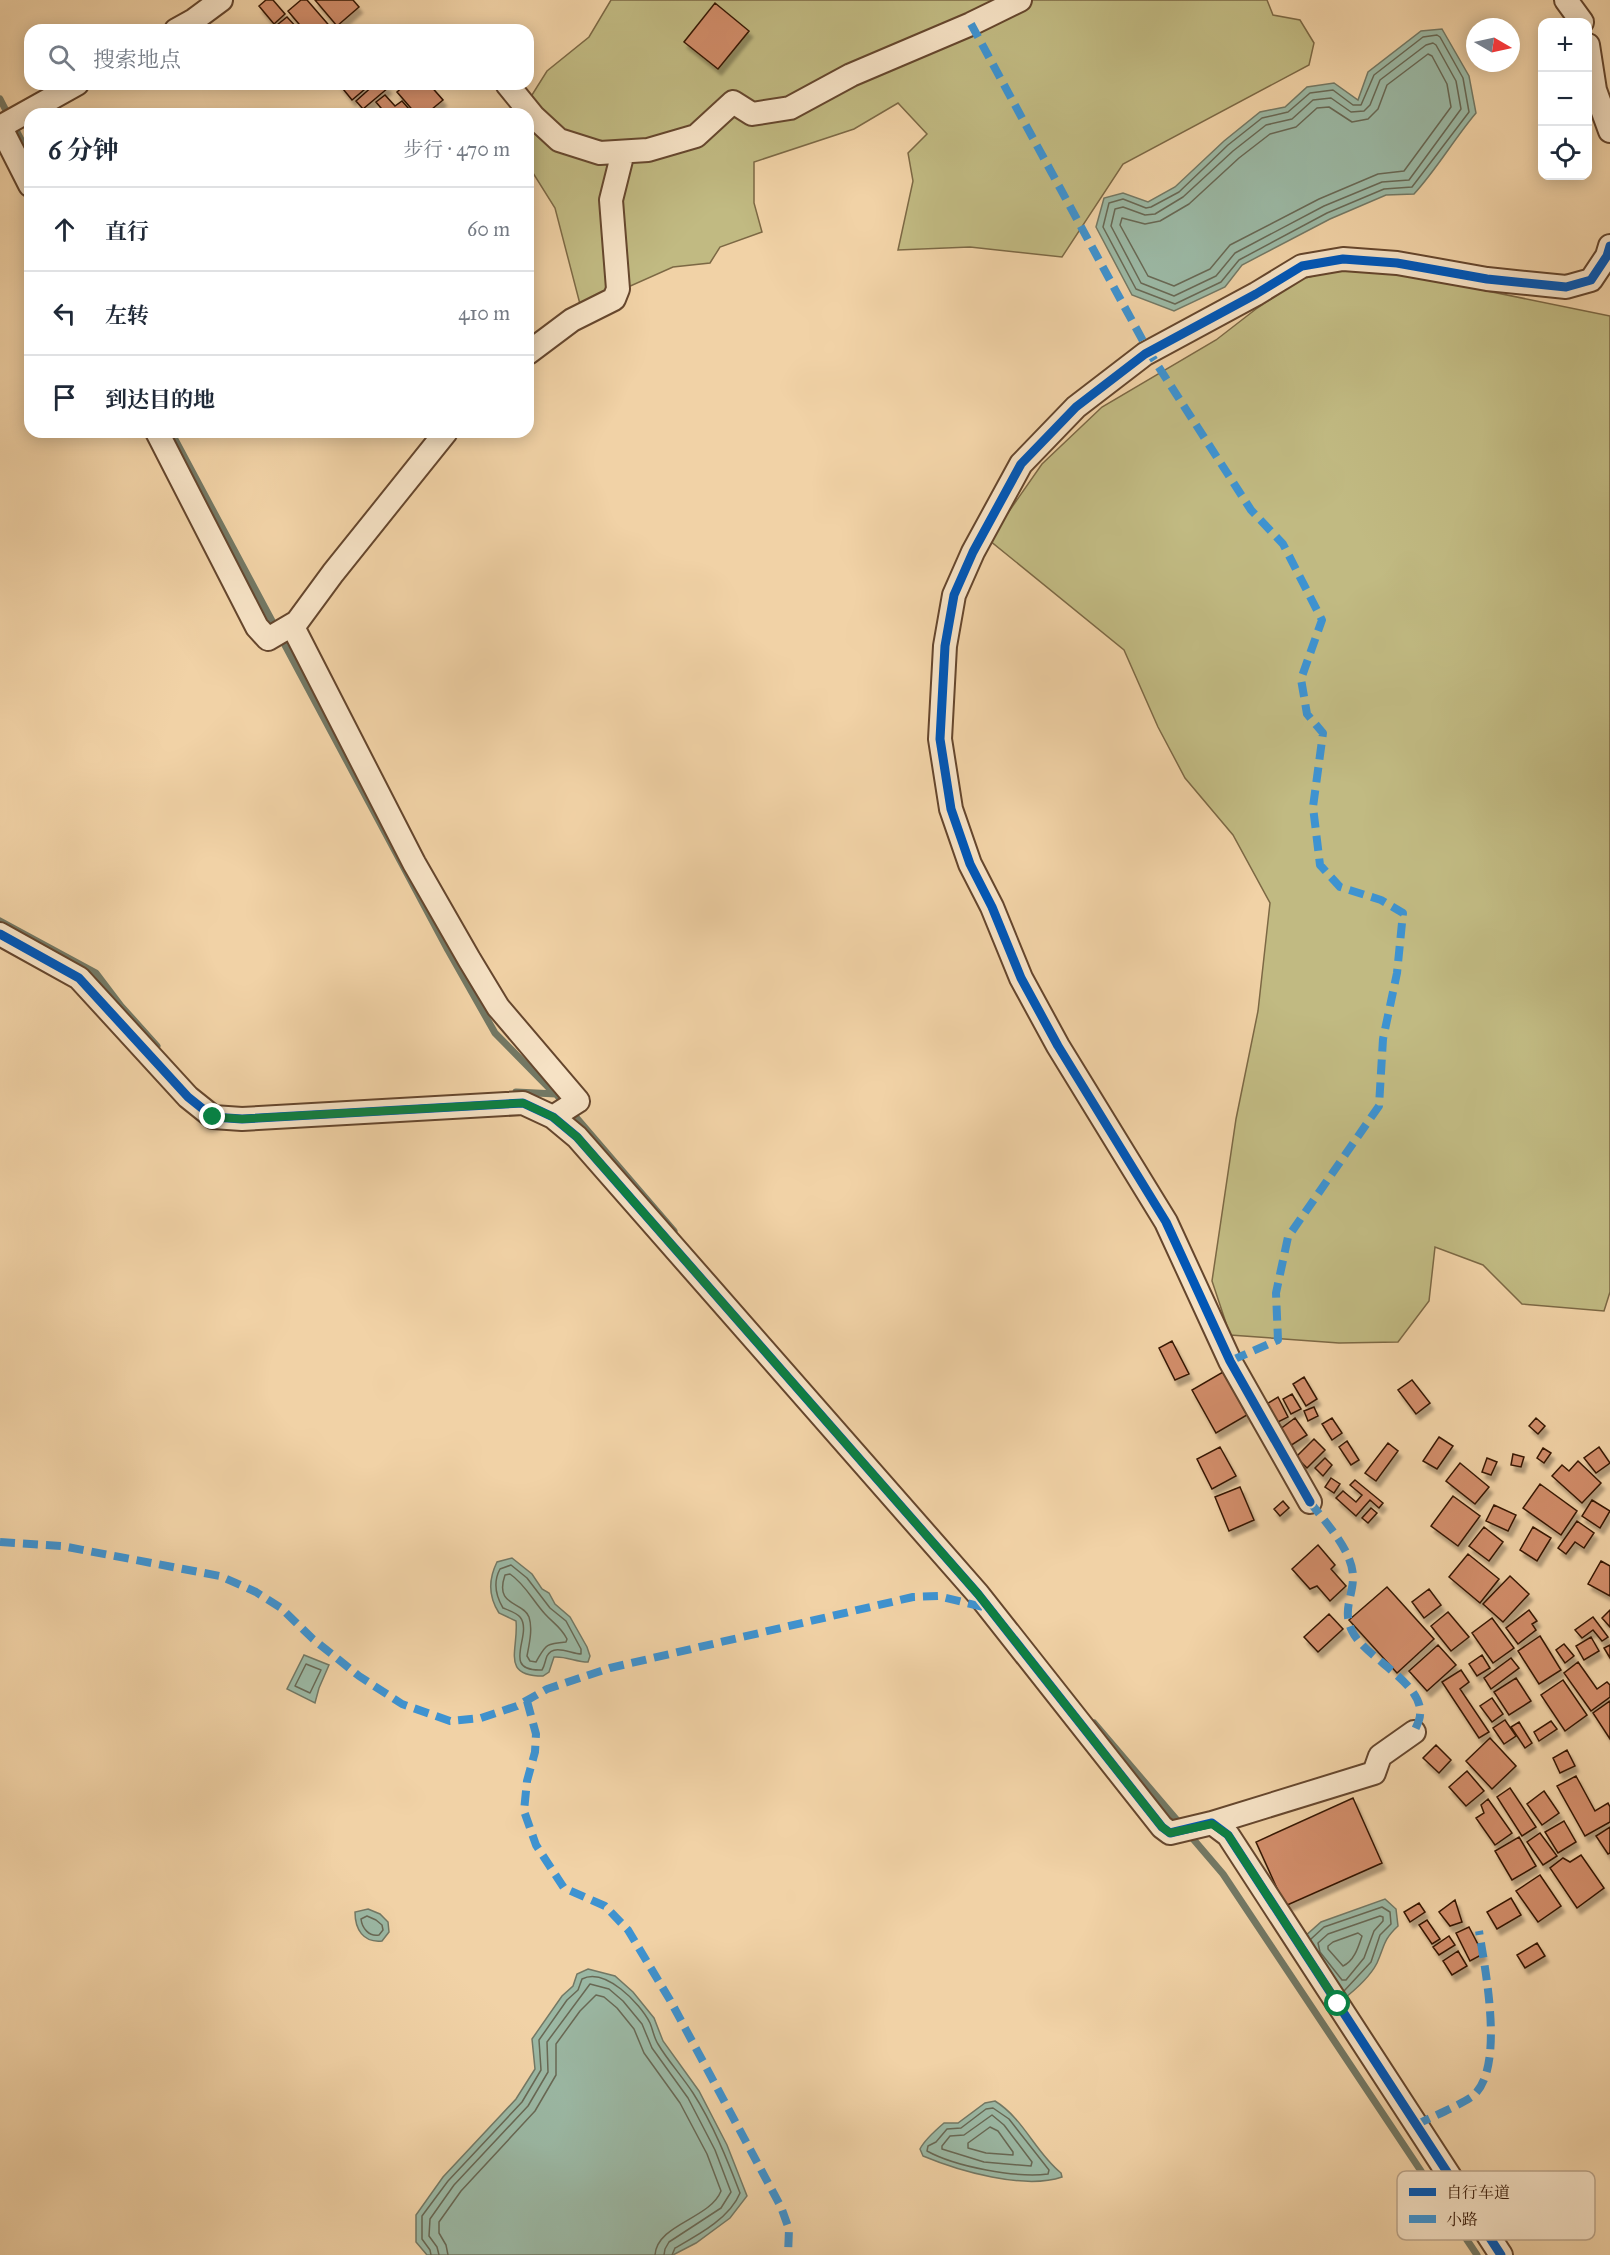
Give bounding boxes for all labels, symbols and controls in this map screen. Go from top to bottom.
north arrow [1466,18,1520,72]
map controls [1538,18,1592,180]
button: + [1538,18,1592,72]
search box [24,24,534,90]
icon: search [45,41,78,74]
text: 搜索地点 [93,46,181,73]
button: − [1538,72,1592,126]
button: locate [1538,126,1592,180]
text: 6 分钟 [48,134,119,166]
text: 步行 · 470 m [403,137,510,161]
icon: ahead [48,213,81,246]
text: 60 m [467,217,510,241]
text: 直行 [105,218,149,245]
icon: left [48,297,81,330]
text: 410 m [458,301,510,325]
text: 左转 [105,302,149,329]
icon: arrive [48,381,81,414]
text: 到达目的地 [105,386,215,413]
route end [199,1103,225,1129]
route start [1324,1990,1350,2016]
legend [1397,2171,1595,2240]
text: 自行车道 [1446,2183,1510,2202]
text: 小路 [1446,2210,1478,2229]

